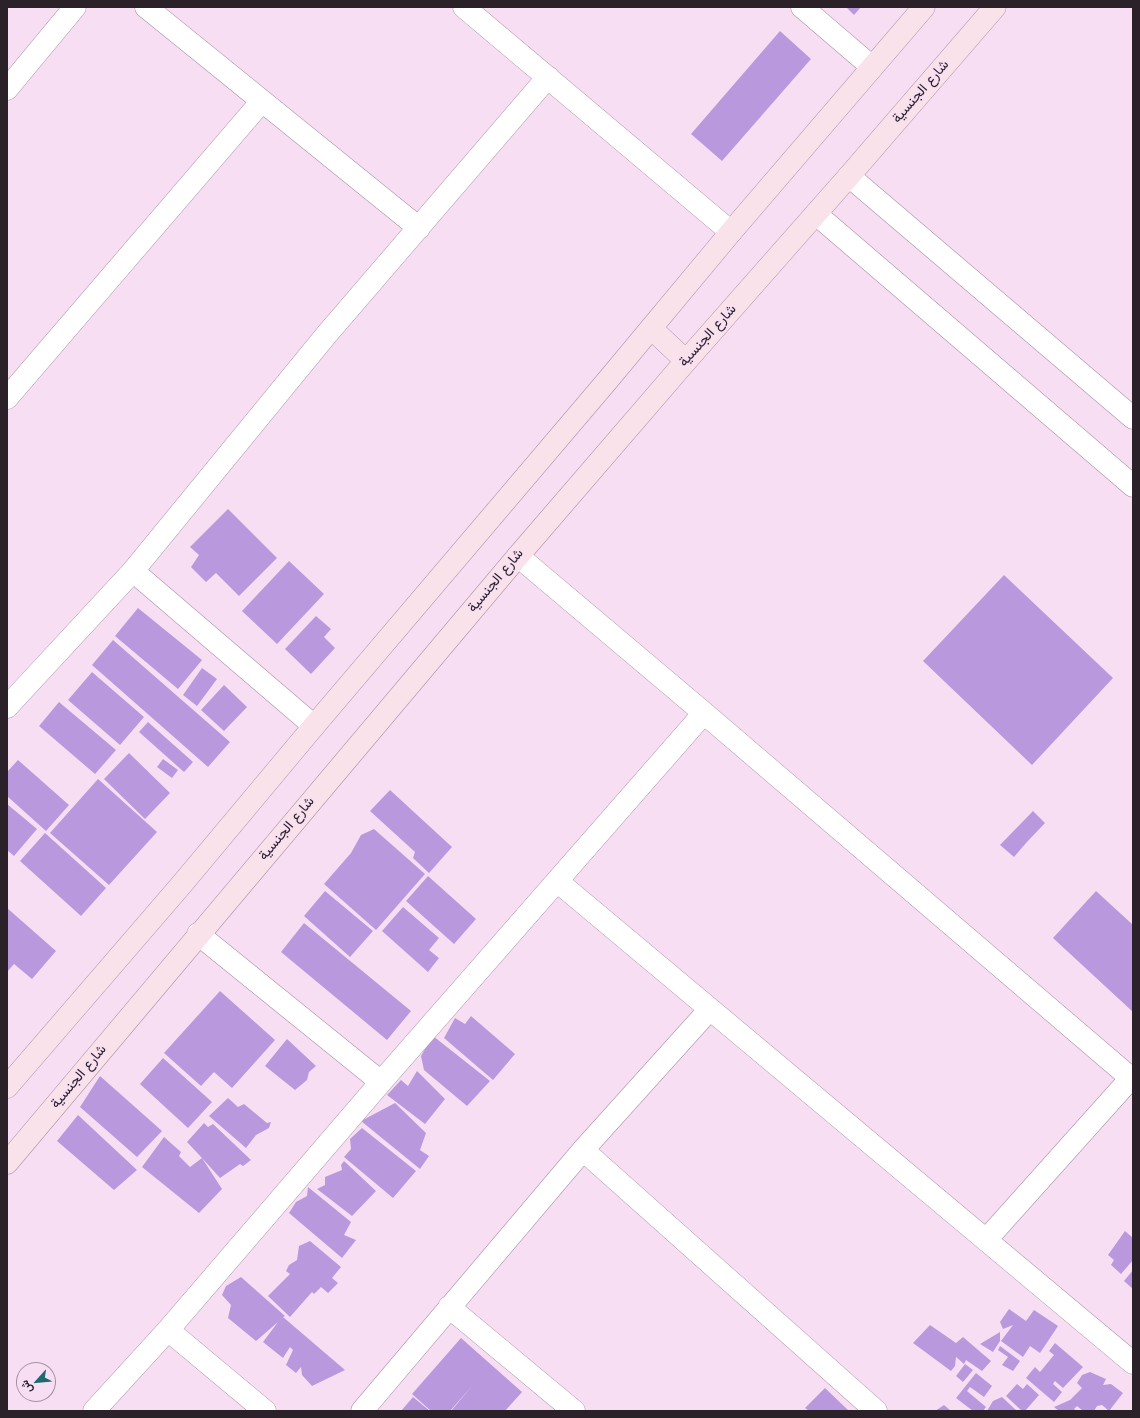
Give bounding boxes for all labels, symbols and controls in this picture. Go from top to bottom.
street label: شارع الجنسية [889,57,953,127]
street label: شارع الجنسية [676,301,740,371]
street label: شارع الجنسية [464,546,528,616]
street label: شارع الجنسية [255,794,319,864]
street label: شارع الجنسية [47,1042,111,1112]
north arrow [16,1362,56,1402]
text: ش [16,1377,36,1397]

